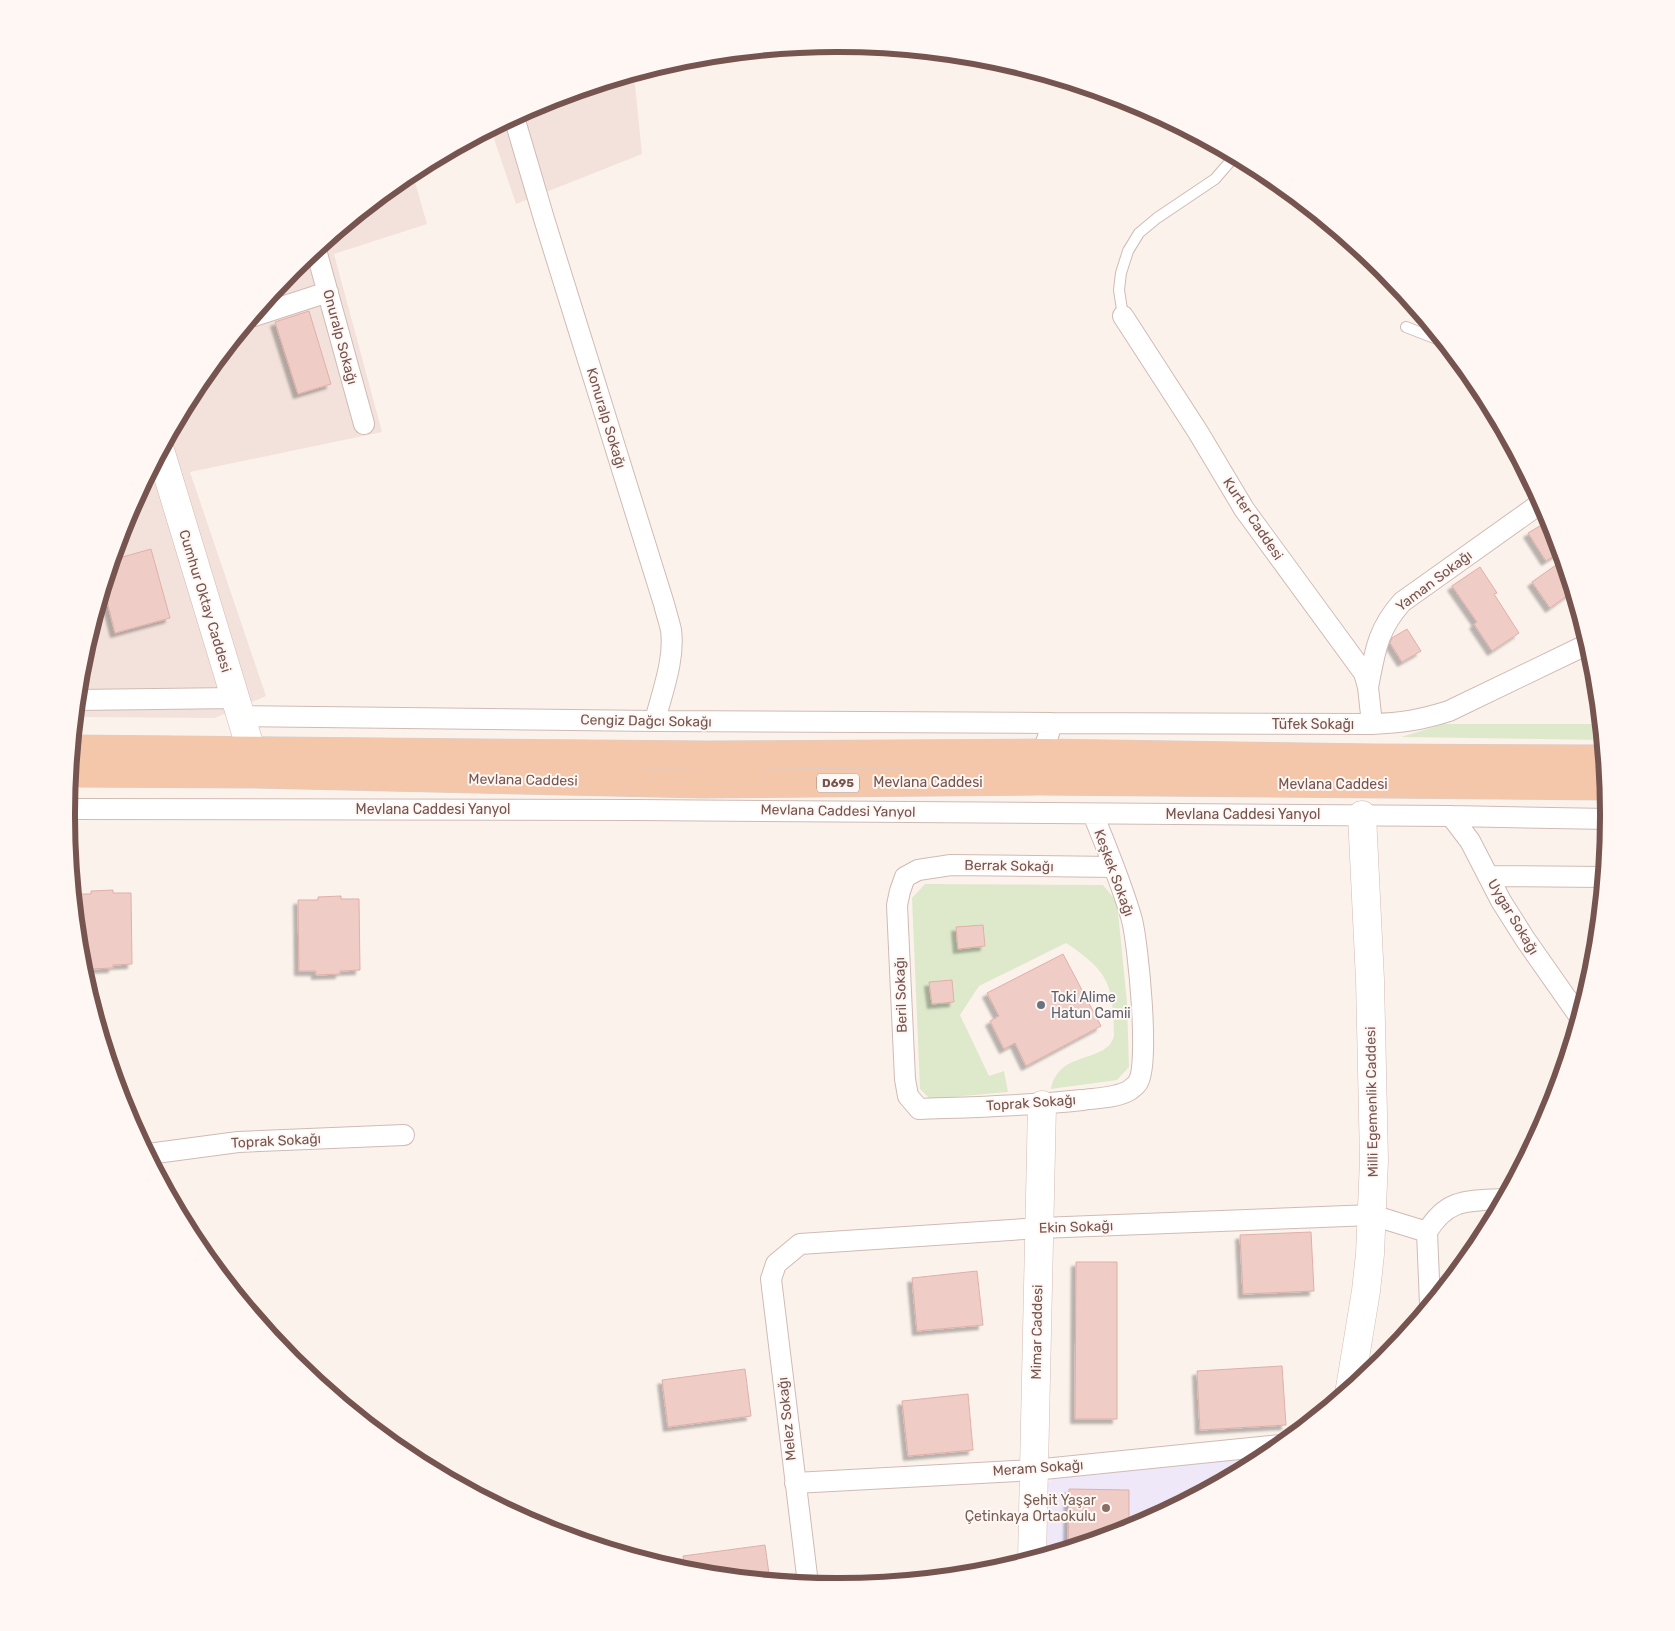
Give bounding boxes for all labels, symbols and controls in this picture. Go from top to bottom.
street label: Onuralp Sokağı [319,288,361,386]
street label: Konuralp Sokağı [583,366,629,470]
street label: Kurter Caddesi [1219,475,1287,563]
street label: Cumhur Oktay Caddesi [175,528,235,674]
street label: Yaman Sokağı [1393,547,1475,615]
street label: Cengiz Dağcı Sokağı [580,711,712,731]
street label: Tüfek Sokağı [1272,716,1354,733]
street label: Mevlana Caddesi [468,771,578,789]
road number: D695 [817,774,859,792]
street label: Mevlana Caddesi [873,774,983,791]
street label: Mevlana Caddesi [1278,776,1388,793]
street label: Mevlana Caddesi Yanyol [356,801,510,818]
street label: Mevlana Caddesi Yanyol [760,801,916,821]
street label: Mevlana Caddesi Yanyol [1166,806,1320,823]
street label: Keşkek Sokağı [1090,827,1138,919]
street label: Berrak Sokağı [964,857,1054,875]
street label: Uygar Sokağı [1484,876,1542,958]
street label: Beril Sokağı [891,957,911,1033]
place label: Toki Alime Hatun Camii [1051,989,1131,1022]
marker: Toki Alime Hatun Camii [1035,999,1047,1011]
street label: Milli Egemenlik Caddesi [1362,1026,1382,1178]
street label: Toprak Sokağı [986,1091,1076,1115]
street label: Toprak Sokağı [231,1130,321,1152]
street label: Ekin Sokağı [1039,1217,1113,1237]
street label: Mimar Caddesi [1028,1284,1046,1380]
street label: Melez Sokağı [774,1376,800,1462]
street label: Meram Sokağı [992,1456,1084,1480]
place label: Şehit Yaşar Çetinkaya Ortaokulu [965,1492,1097,1525]
marker: Şehit Yaşar Çetinkaya Ortaokulu [1100,1502,1112,1514]

